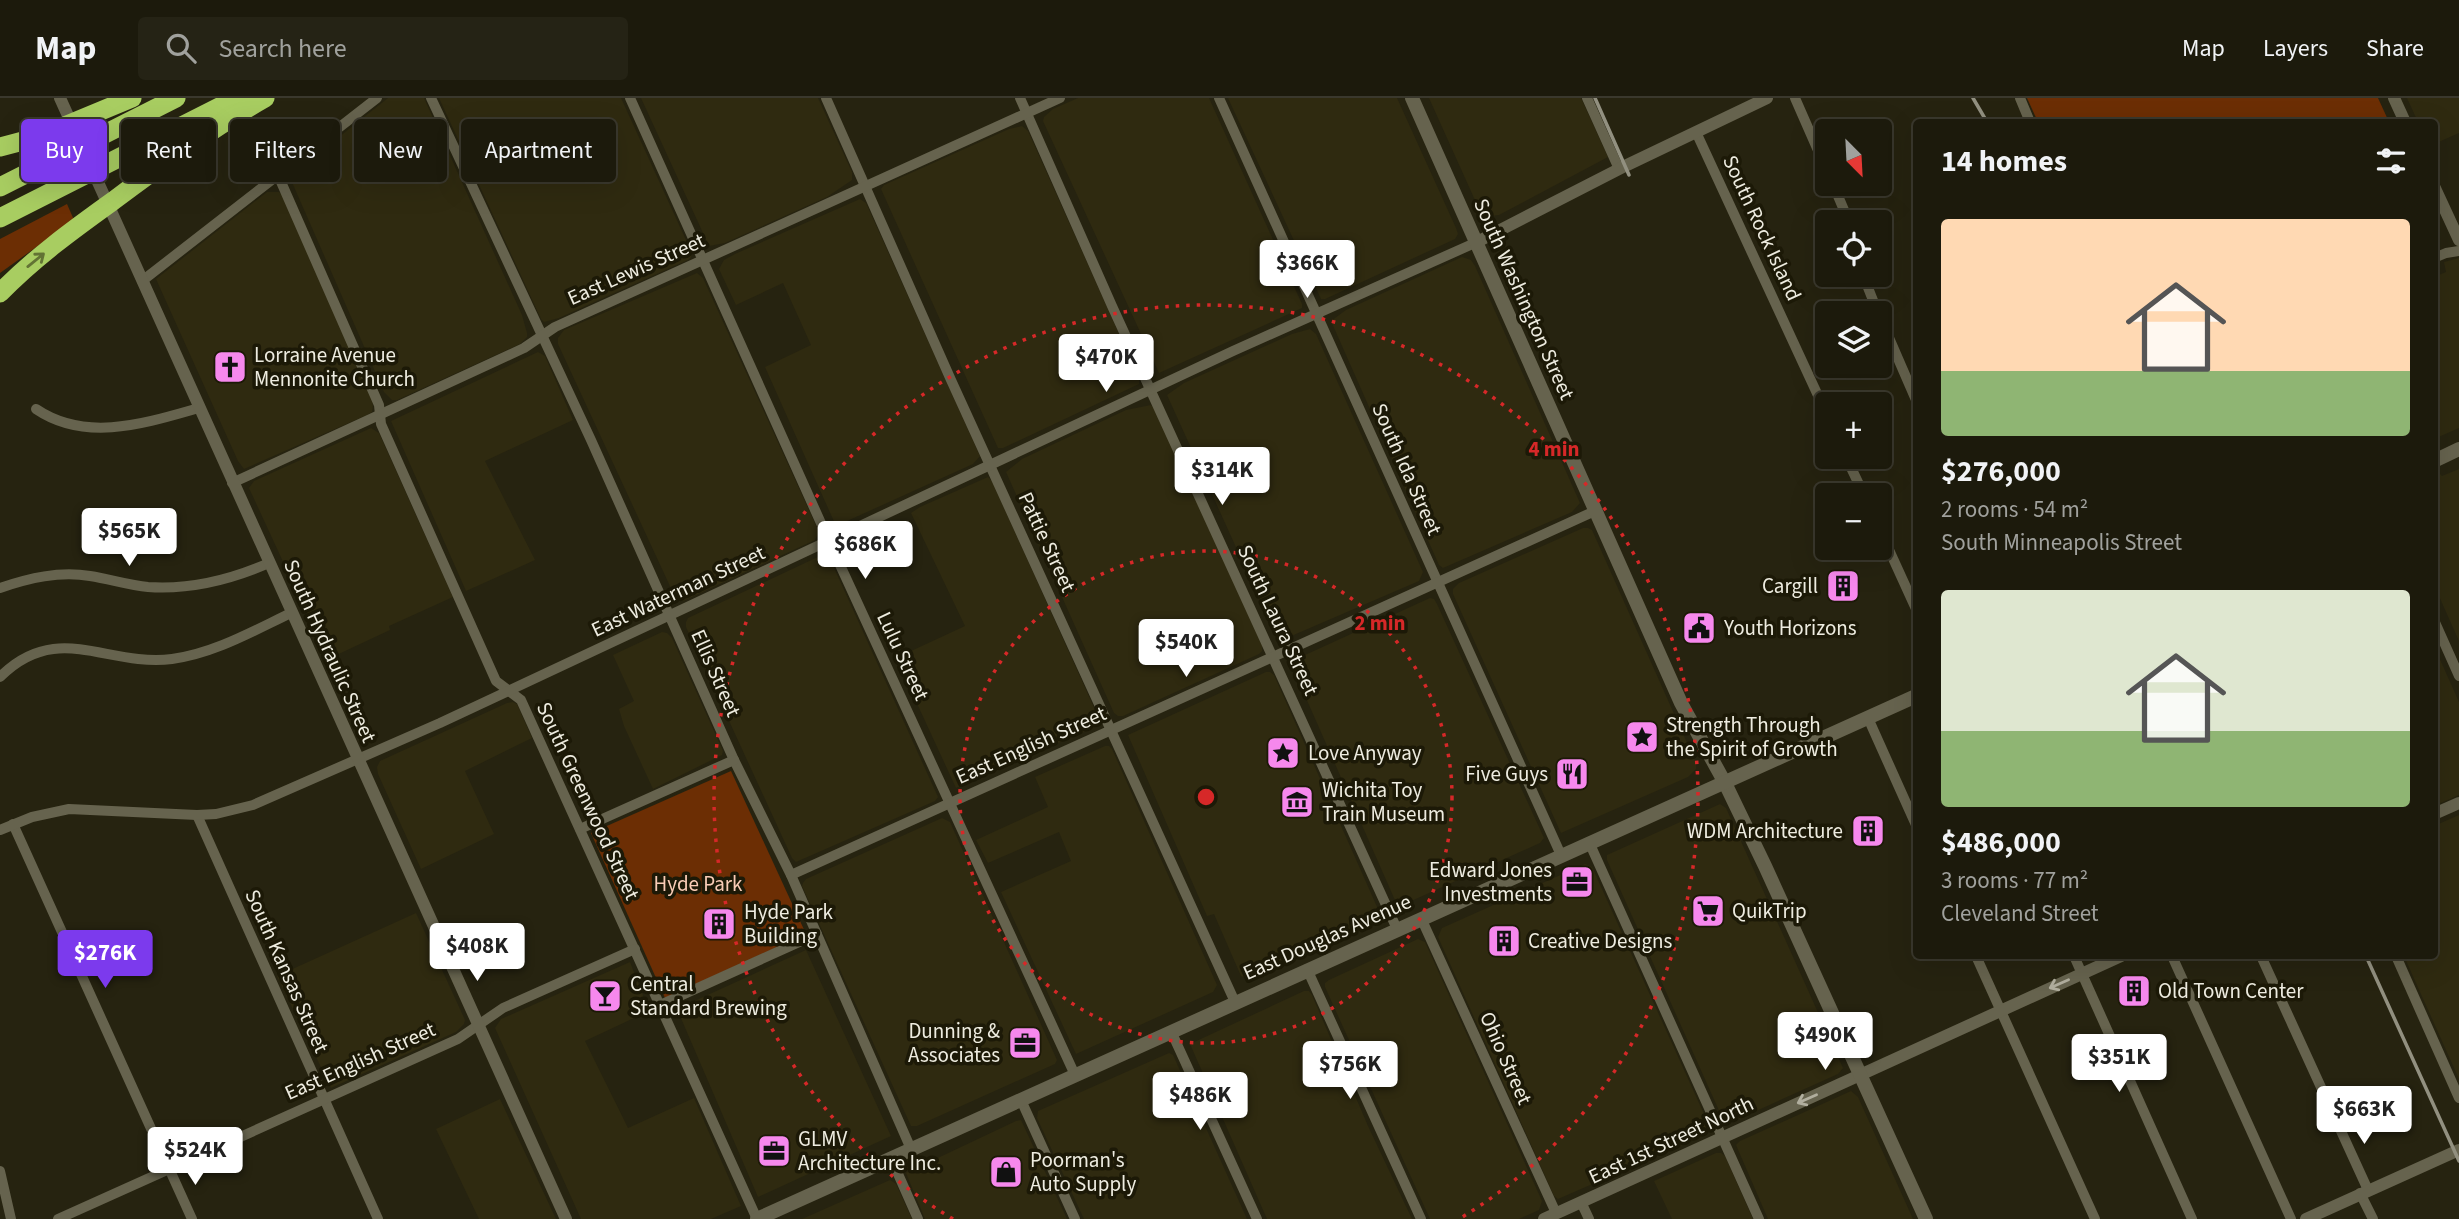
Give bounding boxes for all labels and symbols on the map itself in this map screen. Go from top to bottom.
north arrow [1815,119,1892,196]
street label: South Rock Island [1715,150,1809,306]
street label: South Washington Street [1466,194,1582,404]
street label: East Lewis Street [562,225,710,313]
pin: $366K [1258,240,1356,300]
one-way arrow [27,252,45,268]
pin: $470K [1057,334,1155,394]
place label: Lorraine Avenue Mennonite Church [254,340,415,394]
church icon: Lorraine Avenue Mennonite Church [211,348,249,386]
street label: South Ida Street [1365,398,1449,540]
text: 4 min [1528,434,1580,464]
pin: $314K [1173,448,1271,507]
street label: Pattie Street [1011,487,1083,597]
pin: $565K [80,508,178,568]
pin: $686K [816,522,914,581]
street label: East Waterman Street [586,538,770,644]
street label: South Laura Street [1230,540,1326,700]
street label: South Hydraulic Street [276,555,384,747]
building icon: Cargill [1824,567,1862,605]
place label: Cargill [1762,571,1818,601]
street label: Lulu Street [869,607,937,705]
text: 2 min [1354,608,1406,638]
public building icon: Youth Horizons [1680,609,1718,647]
place label: Youth Horizons [1723,613,1857,643]
pin: $540K [1137,620,1235,679]
street label: Ellis Street [683,625,749,721]
street label: South Greenwood Street [529,697,647,905]
street label: East English Street [951,698,1111,792]
place label: Strength Through the Spirit of Growth [1666,710,1838,764]
place icon: Strength Through the Spirit of Growth [1623,718,1661,756]
place icon: Love Anyway [1264,734,1302,772]
place label: Love Anyway [1308,738,1422,768]
restaurant icon: Five Guys [1553,755,1591,793]
place label: Five Guys [1465,759,1548,789]
place label: Wichita Toy Train Museum [1322,775,1445,829]
museum icon: Wichita Toy Train Museum [1278,783,1316,821]
centre of rings [1194,785,1218,809]
building icon: WDM Architecture [1849,812,1887,850]
place label: WDM Architecture [1687,816,1843,846]
place label: Edward Jones Investments [1429,855,1552,909]
office icon: Edward Jones Investments [1558,863,1596,901]
park label: Hyde Park [654,869,743,899]
street label: South Kansas Street [238,885,336,1057]
street label: East Douglas Avenue [1238,886,1416,988]
supermarket icon: QuikTrip [1689,892,1727,930]
place label: QuikTrip [1732,896,1807,926]
place label: Hyde Park Building [744,897,834,951]
building icon: Hyde Park Building [700,905,738,943]
building icon: Creative Designs [1485,922,1523,960]
pin: $408K [428,924,526,983]
place label: Creative Designs [1528,926,1672,956]
pin: $276K [56,930,154,990]
place label: Central Standard Brewing [630,969,787,1023]
building icon: Old Town Center [2115,972,2153,1010]
place label: Old Town Center [2158,976,2304,1006]
bar icon: Central Standard Brewing [586,977,624,1015]
one-way arrow [2049,978,2070,991]
street label: Ohio Street [1472,1007,1540,1109]
pin: $490K [1776,1012,1874,1072]
street label: East English Street [280,1014,440,1108]
place label: Dunning & Associates [908,1016,1000,1070]
office icon: Dunning & Associates [1006,1024,1044,1062]
pin: $351K [2070,1034,2168,1094]
pin: $756K [1301,1042,1399,1101]
pin: $486K [1151,1072,1249,1132]
pin: $663K [2315,1086,2413,1146]
street label: East 1st Street North [1584,1089,1758,1191]
one-way arrow [1797,1093,1818,1106]
place label: GLMV Architecture Inc. [798,1124,941,1178]
pin: $524K [146,1128,244,1187]
office icon: GLMV Architecture Inc. [755,1132,793,1170]
place label: Poorman's Auto Supply [1030,1145,1136,1199]
shop icon: Poorman's Auto Supply [987,1153,1025,1191]

